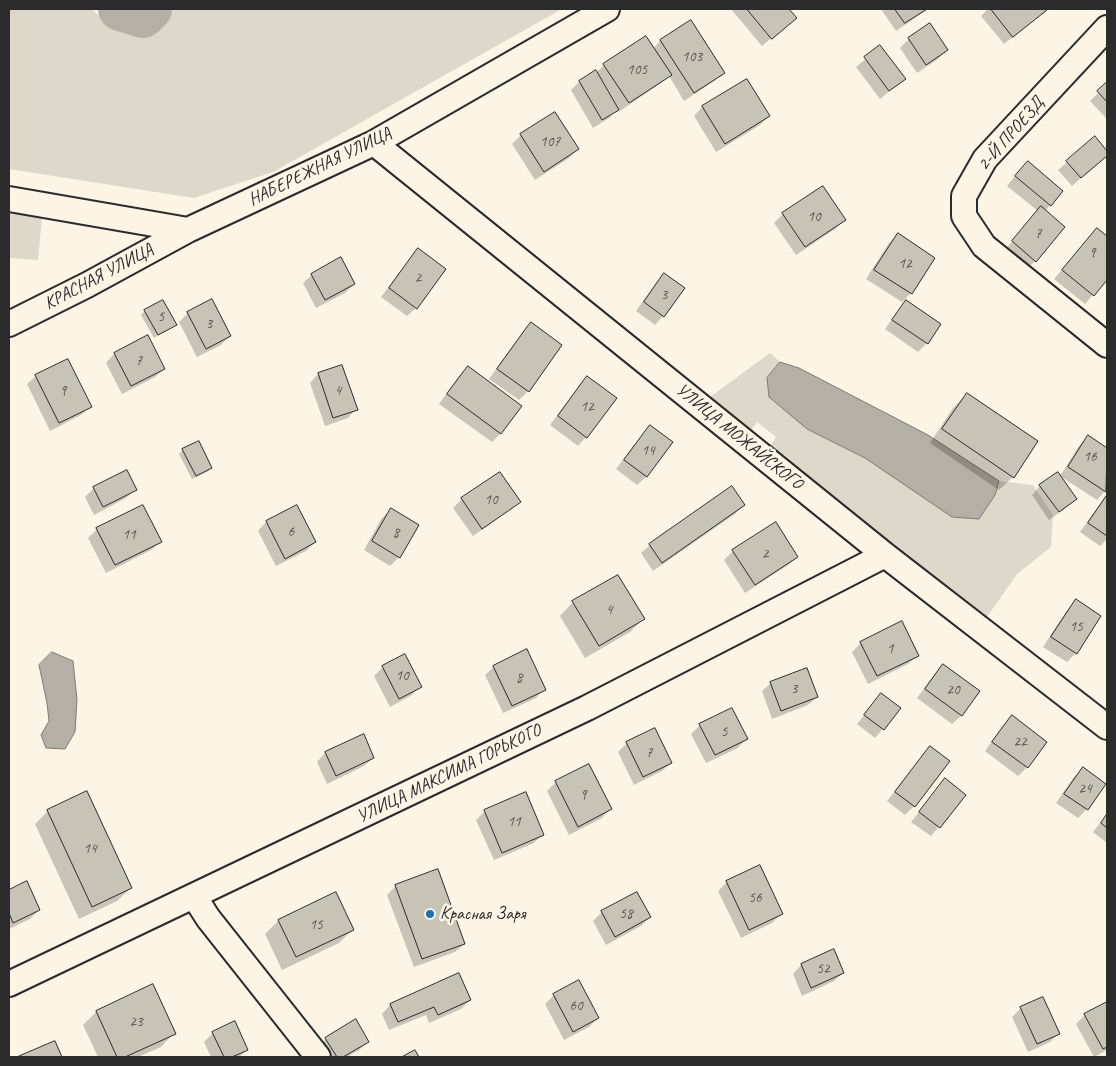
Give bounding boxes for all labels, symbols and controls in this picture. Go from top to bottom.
house number: 103 [682,48,702,66]
house number: 105 [627,61,647,79]
street label: 2-Й ПРОЕЗД [973,93,1049,175]
street label: НАБЕРЕЖНАЯ УЛИЦА [245,123,395,211]
house number: 107 [540,133,560,151]
house number: 10 [807,208,821,226]
house number: 7 [1035,225,1041,243]
street label: КРАСНАЯ УЛИЦА [41,239,157,315]
house number: 9 [1089,244,1095,262]
house number: 12 [898,255,912,273]
house number: 2 [415,269,421,287]
house number: 3 [661,286,667,304]
house number: 5 [158,308,164,326]
house number: 3 [206,315,212,333]
house number: 7 [136,352,142,370]
street label: УЛИЦА МОЖАЙСКОГО [671,379,807,495]
house number: 9 [60,382,66,400]
house number: 4 [335,382,341,400]
house number: 12 [580,398,594,416]
house number: 14 [641,442,655,460]
house number: 16 [1083,448,1097,466]
house number: 10 [484,491,498,509]
house number: 6 [288,523,294,541]
house number: 8 [393,524,399,542]
house number: 11 [122,526,136,544]
house number: 2 [762,545,768,563]
house number: 4 [606,601,612,619]
house number: 15 [1069,618,1083,636]
house number: 1 [887,640,893,658]
house number: 10 [395,667,409,685]
house number: 8 [516,669,522,687]
house number: 3 [791,680,797,698]
house number: 20 [946,681,960,699]
street label: УЛИЦА МАКСИМА ГОРЬКОГО [353,720,545,828]
house number: 5 [721,723,727,741]
house number: 22 [1013,733,1027,751]
house number: 7 [646,744,652,762]
house number: 24 [1078,780,1092,798]
house number: 9 [580,786,586,804]
house number: 11 [507,813,521,831]
house number: 14 [83,840,97,858]
house number: 56 [748,889,762,907]
place label: Красная Заря [440,903,525,925]
house number: 58 [619,905,633,923]
marker: Красная Заря [424,908,436,920]
house number: 15 [309,916,323,934]
house number: 52 [816,960,830,978]
house number: 60 [569,997,583,1015]
house number: 23 [129,1013,143,1031]

